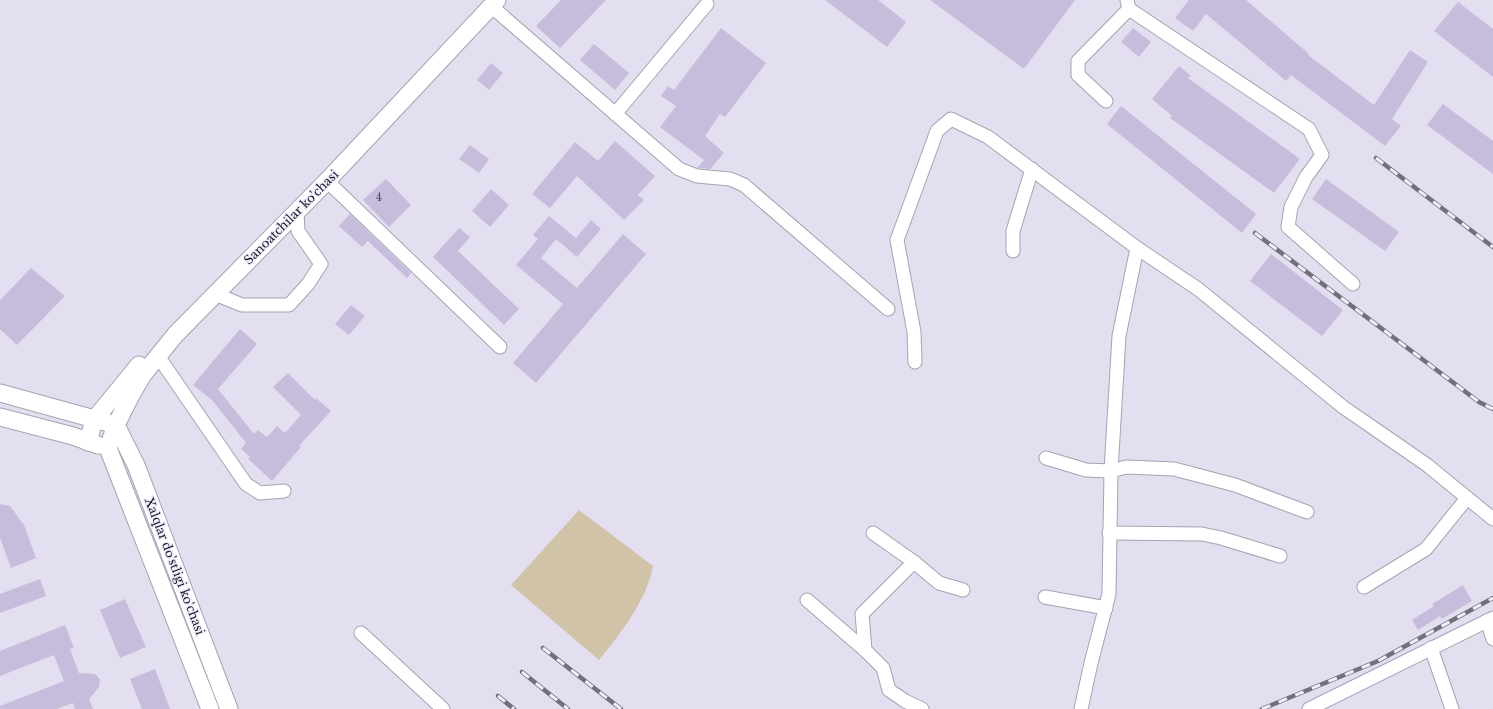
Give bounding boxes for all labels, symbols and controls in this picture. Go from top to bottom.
street label: Sanoatchilar ko'chasi [241,167,341,267]
house number: 4 [376,191,382,204]
street label: Xalqlar do'stligi ko'chasi [142,495,208,637]

